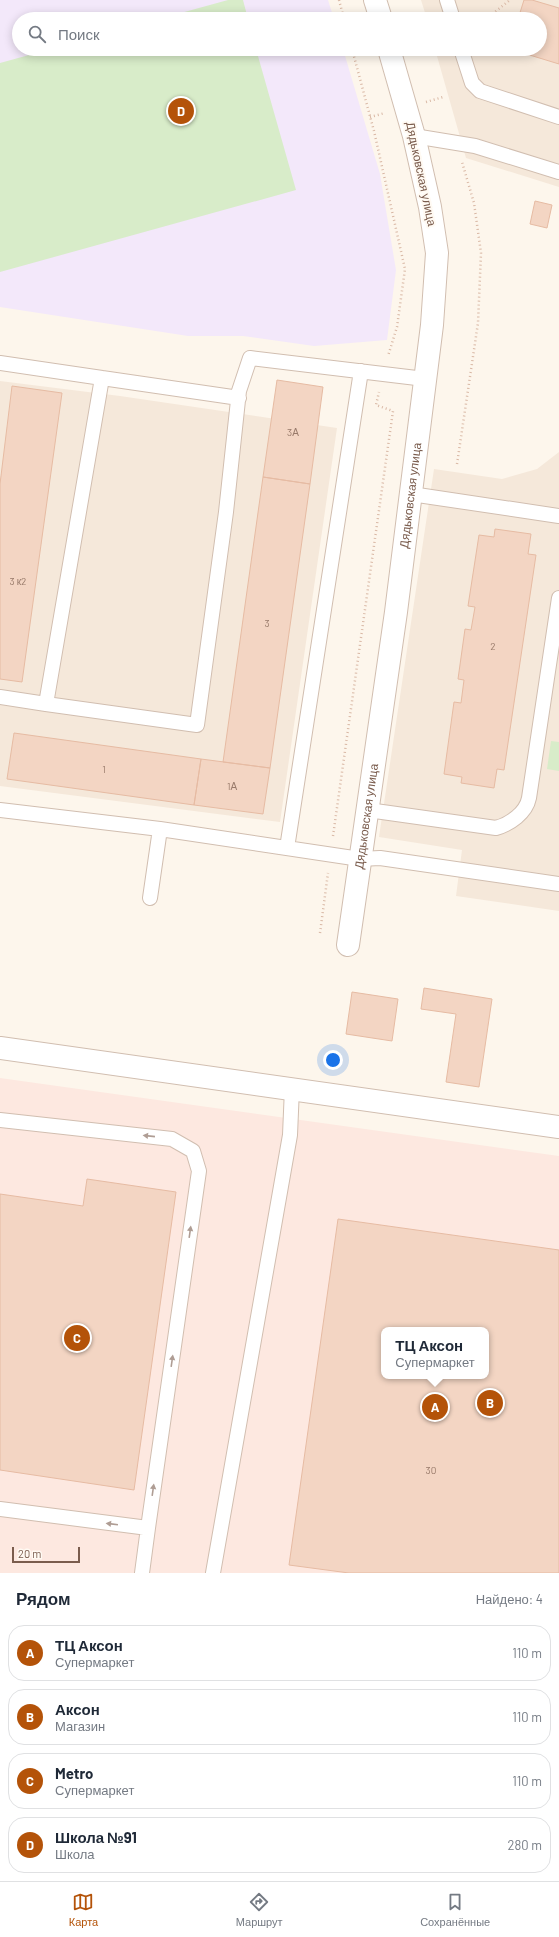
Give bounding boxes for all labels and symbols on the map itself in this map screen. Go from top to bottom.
pin: D [168,96,194,126]
street label: Дядьковская улица [403,120,440,228]
house number: 3А [287,426,299,438]
street label: Дядьковская улица [396,441,423,549]
house number: 3 к2 [10,575,26,587]
house number: 3 [264,617,270,629]
house number: 2 [490,640,496,652]
street label: Дядьковская улица [351,762,380,870]
house number: 1 [102,763,106,775]
house number: 1А [227,780,237,792]
your location [323,1050,343,1070]
one-way arrow [143,1133,155,1140]
one-way arrow [187,1226,193,1238]
pin: C [64,1323,90,1353]
one-way arrow [169,1355,175,1367]
pin: B [477,1388,503,1418]
pin: A [422,1392,448,1422]
house number: 30 [426,1464,436,1476]
one-way arrow [150,1484,156,1496]
one-way arrow [106,1521,118,1527]
scale bar [12,1545,80,1564]

